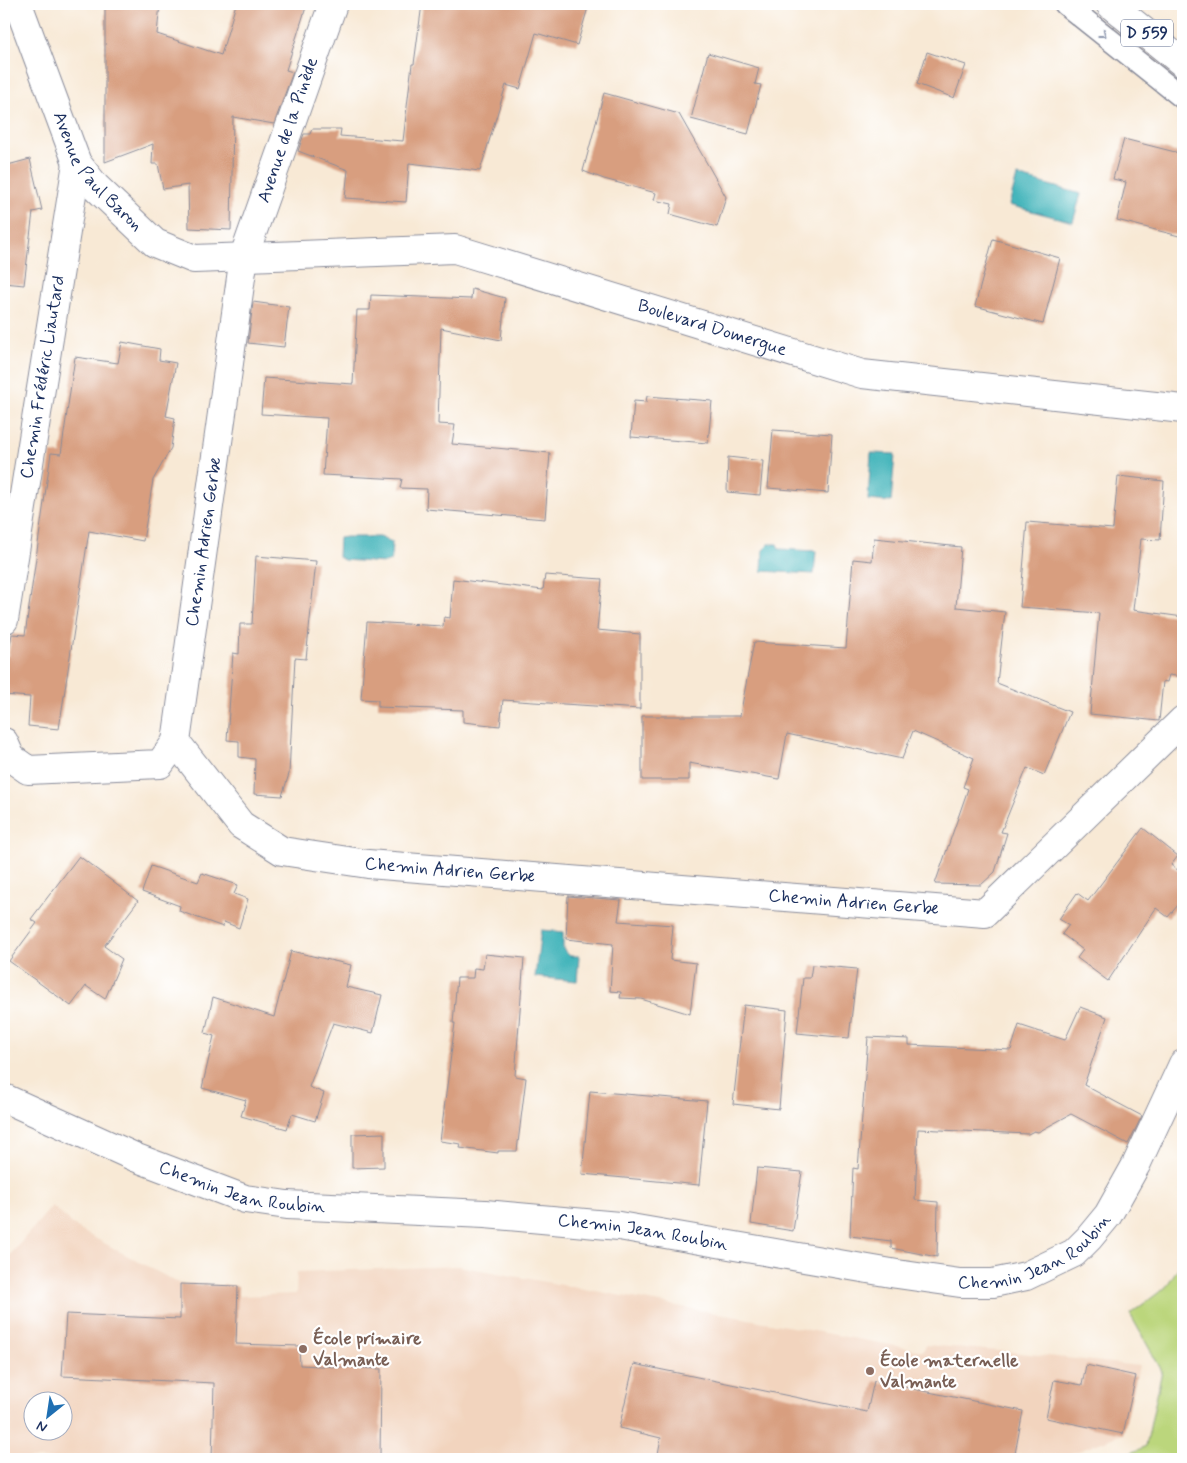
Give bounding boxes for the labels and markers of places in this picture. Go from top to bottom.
place label: École primaire Valmante [313,1326,422,1372]
marker: École primaire Valmante [297,1343,309,1355]
place label: École maternelle Valmante [880,1348,1019,1394]
marker: École maternelle Valmante [864,1365,876,1377]

